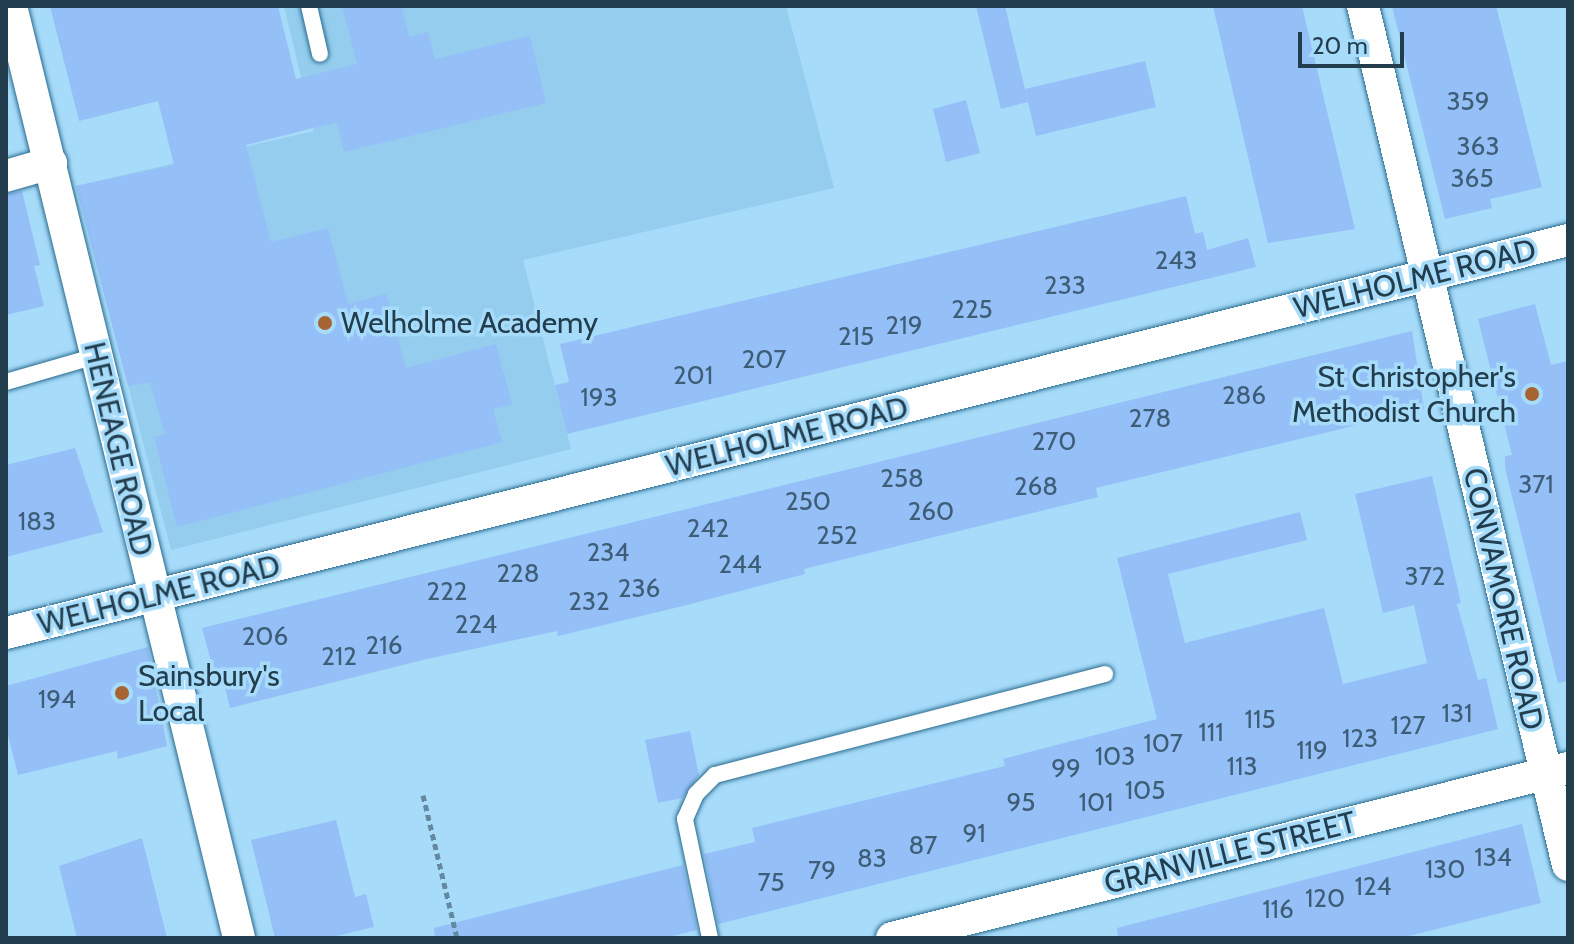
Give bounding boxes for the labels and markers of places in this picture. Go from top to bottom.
place label: Welholme Academy [341,305,598,341]
marker: Welholme Academy [316,314,334,332]
place label: St Christopher's Methodist Church [1292,359,1516,430]
marker: St Christopher's Methodist Church [1523,385,1541,403]
place label: Sainsbury's Local [138,658,280,728]
marker: Sainsbury's Local [113,684,131,702]

